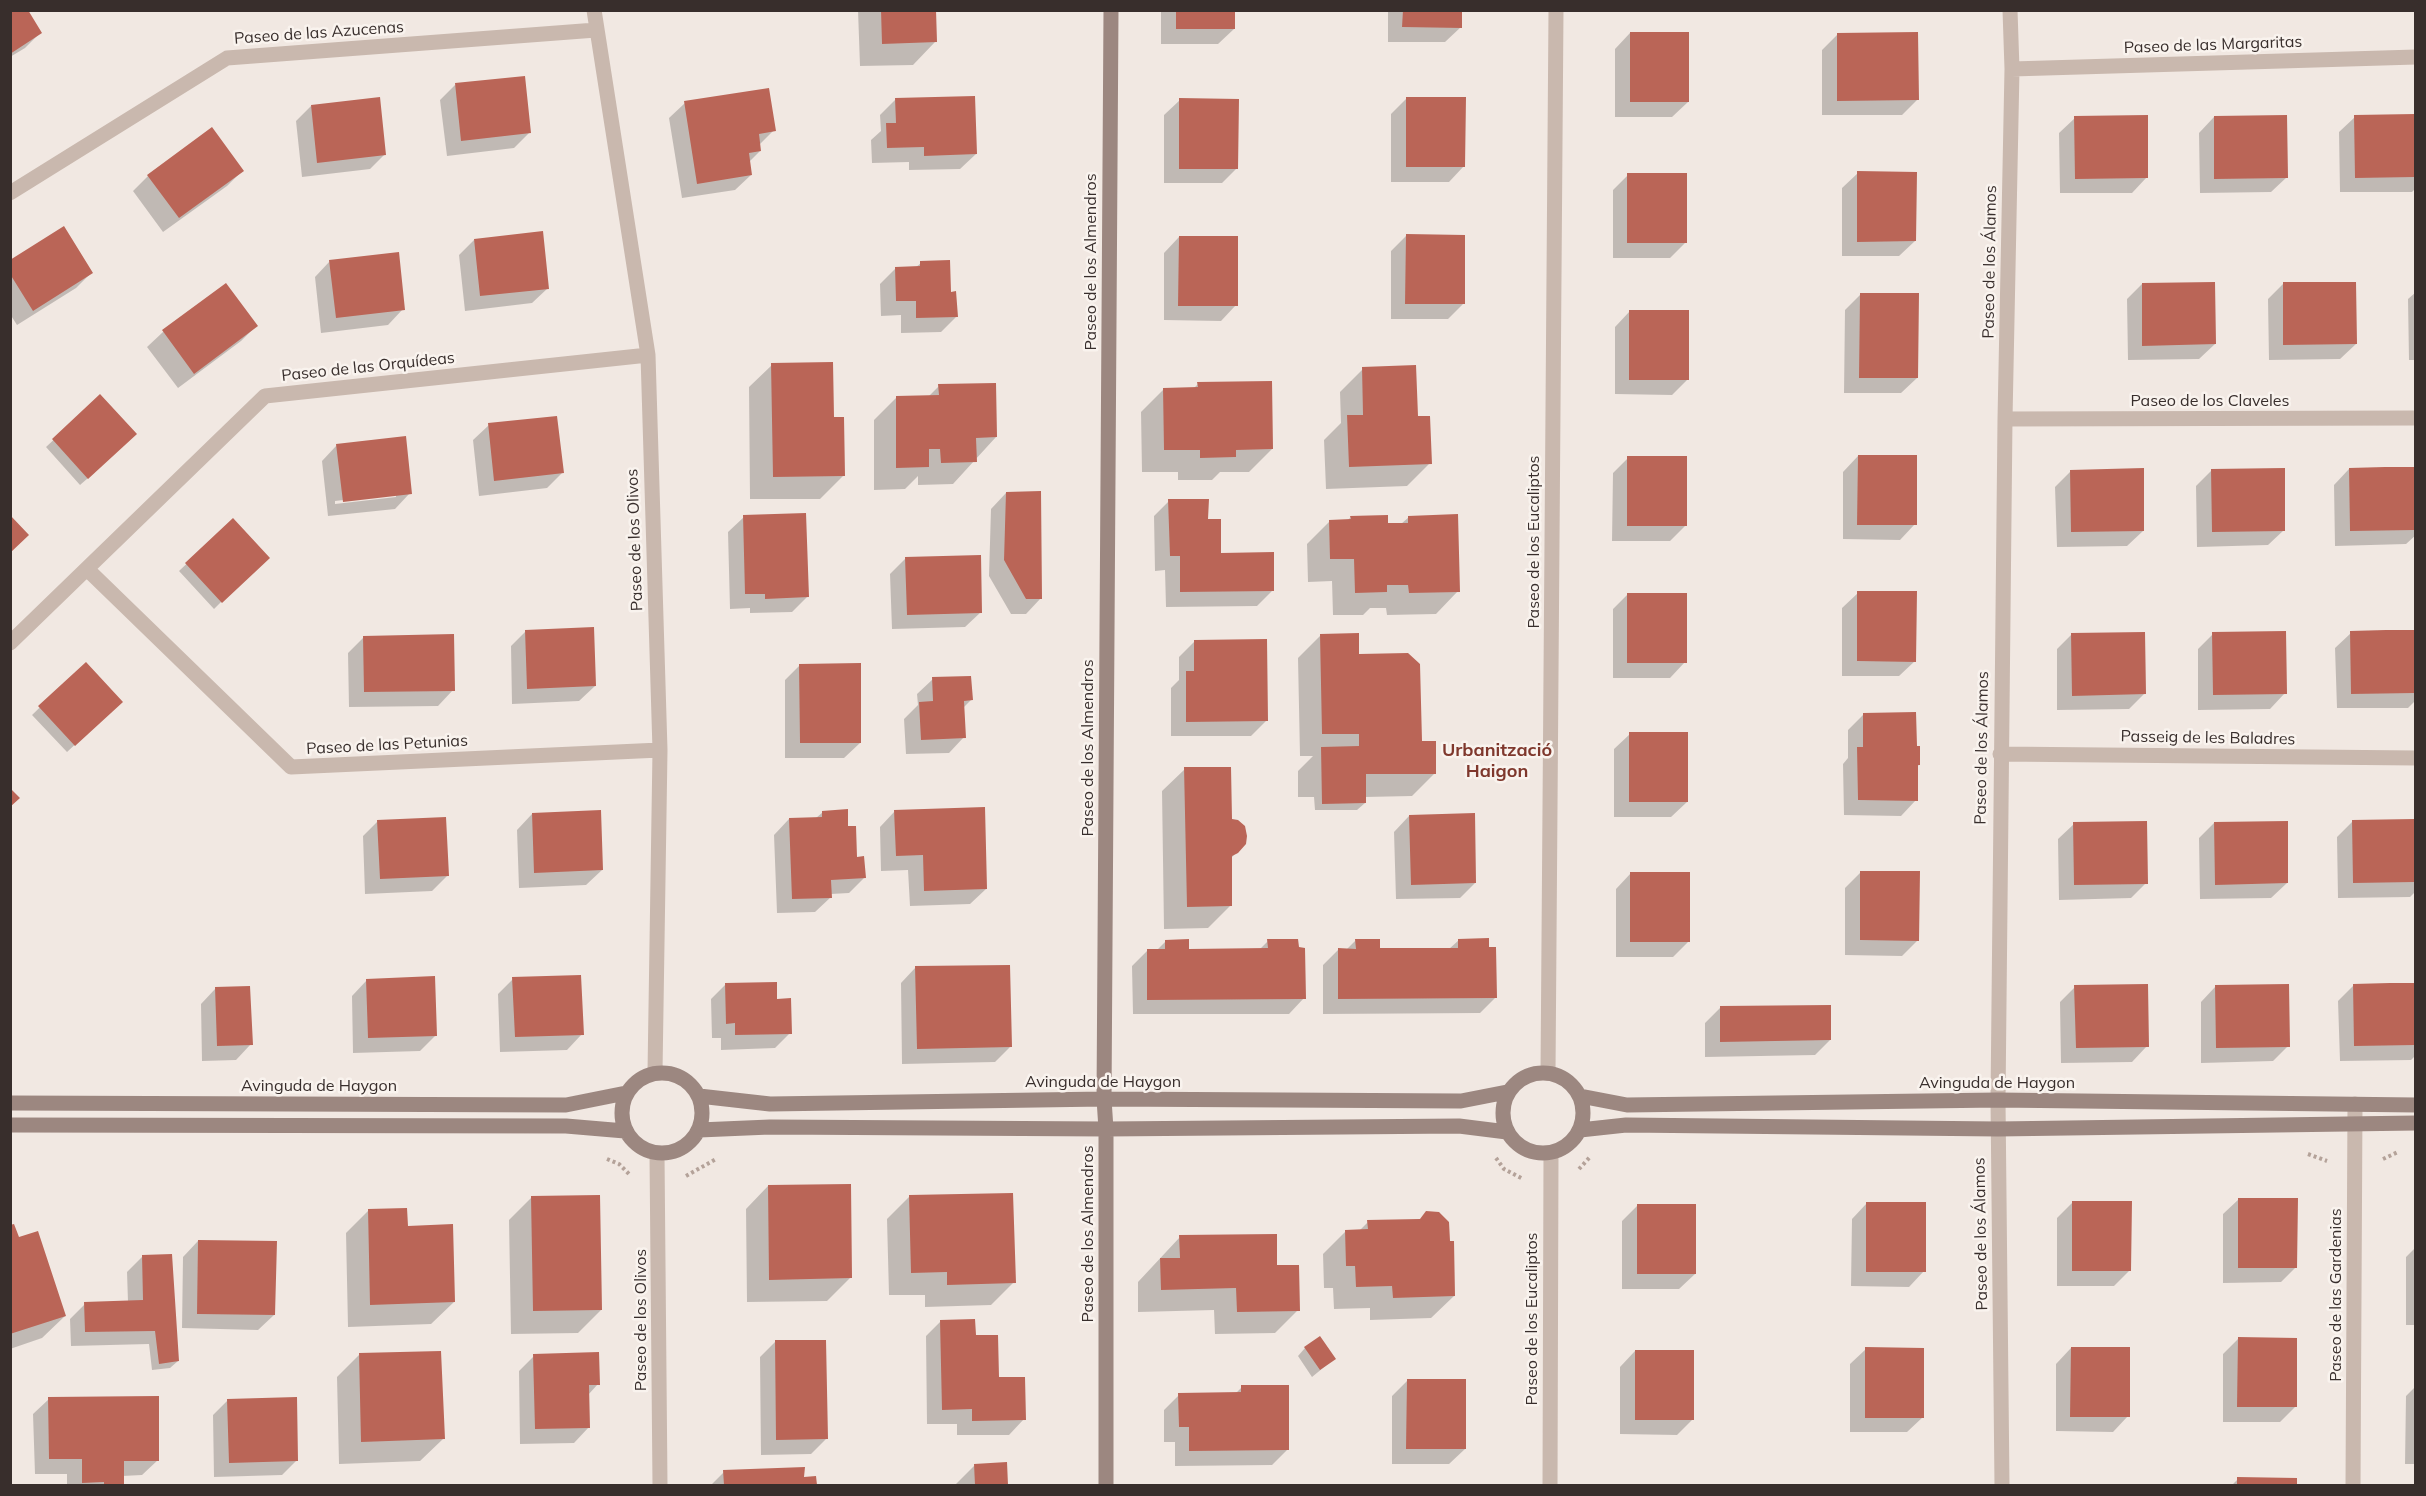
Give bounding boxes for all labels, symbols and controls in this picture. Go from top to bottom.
street label: Paseo de las Azucenas [233,17,405,49]
street label: Paseo de las Margaritas [2123,32,2303,58]
street label: Paseo de los Almendros [1081,173,1101,351]
street label: Paseo de los Álamos [1979,185,2001,339]
street label: Paseo de las Orquídeas [280,348,456,386]
street label: Paseo de los Claveles [2131,391,2289,411]
street label: Paseo de los Eucaliptos [1524,456,1544,628]
street label: Paseo de los Olivos [623,468,647,612]
street label: Paseo de los Almendros [1078,659,1098,837]
street label: Paseo de los Álamos [1971,671,1993,825]
street label: Passeig de les Baladres [2120,727,2296,749]
street label: Paseo de las Petunias [306,731,468,759]
district label: Urbanització Haigon [1442,740,1552,783]
street label: Avinguda de Haygon [1025,1072,1181,1092]
street label: Avinguda de Haygon [1919,1073,2075,1093]
street label: Avinguda de Haygon [241,1076,397,1096]
street label: Paseo de los Almendros [1078,1145,1098,1323]
street label: Paseo de los Álamos [1970,1157,1992,1311]
street label: Paseo de las Gardenias [2326,1208,2346,1382]
street label: Paseo de los Eucaliptos [1522,1233,1542,1405]
street label: Paseo de los Olivos [631,1249,651,1391]

